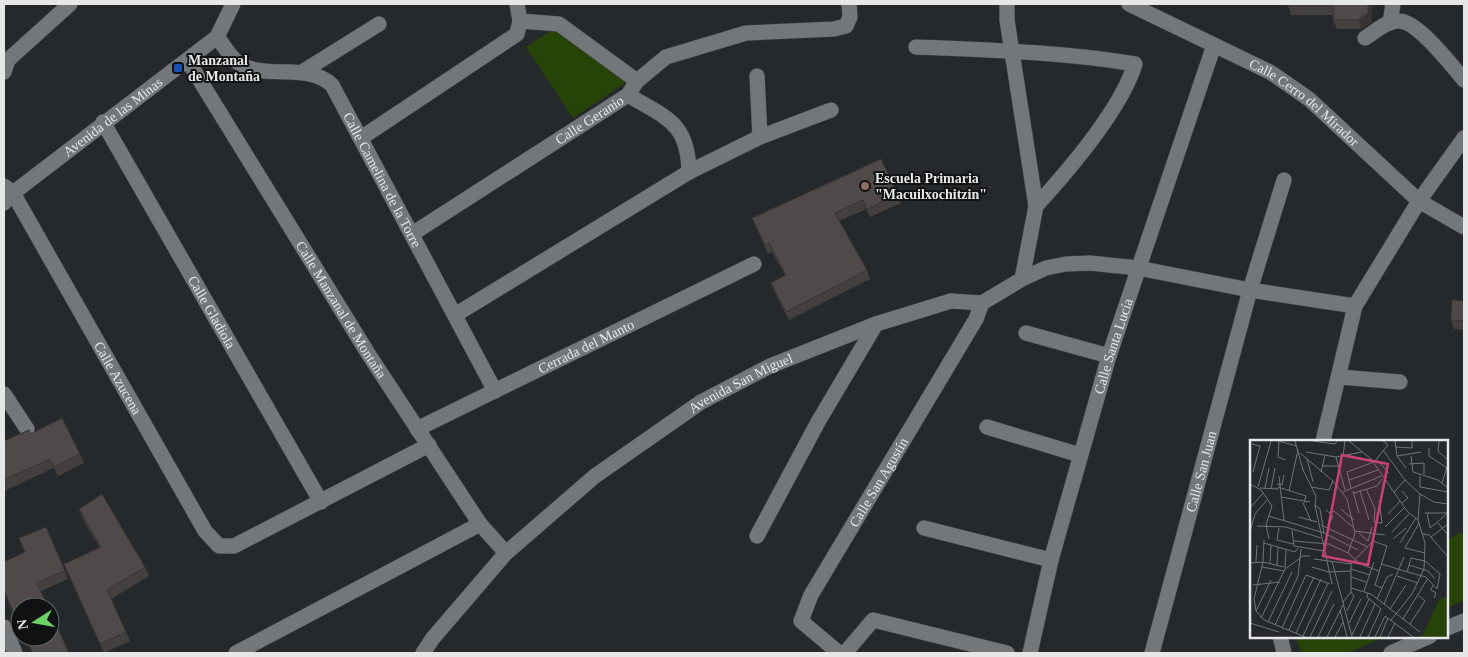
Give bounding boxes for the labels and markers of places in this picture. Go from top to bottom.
place label: Manzanal de Montaña [188,53,260,84]
marker: Manzanal de Montaña [172,62,184,74]
place label: Escuela Primaria "Macuilxochitzin" [875,171,987,202]
marker: Escuela Primaria "Macuilxochitzin" [859,180,871,192]

